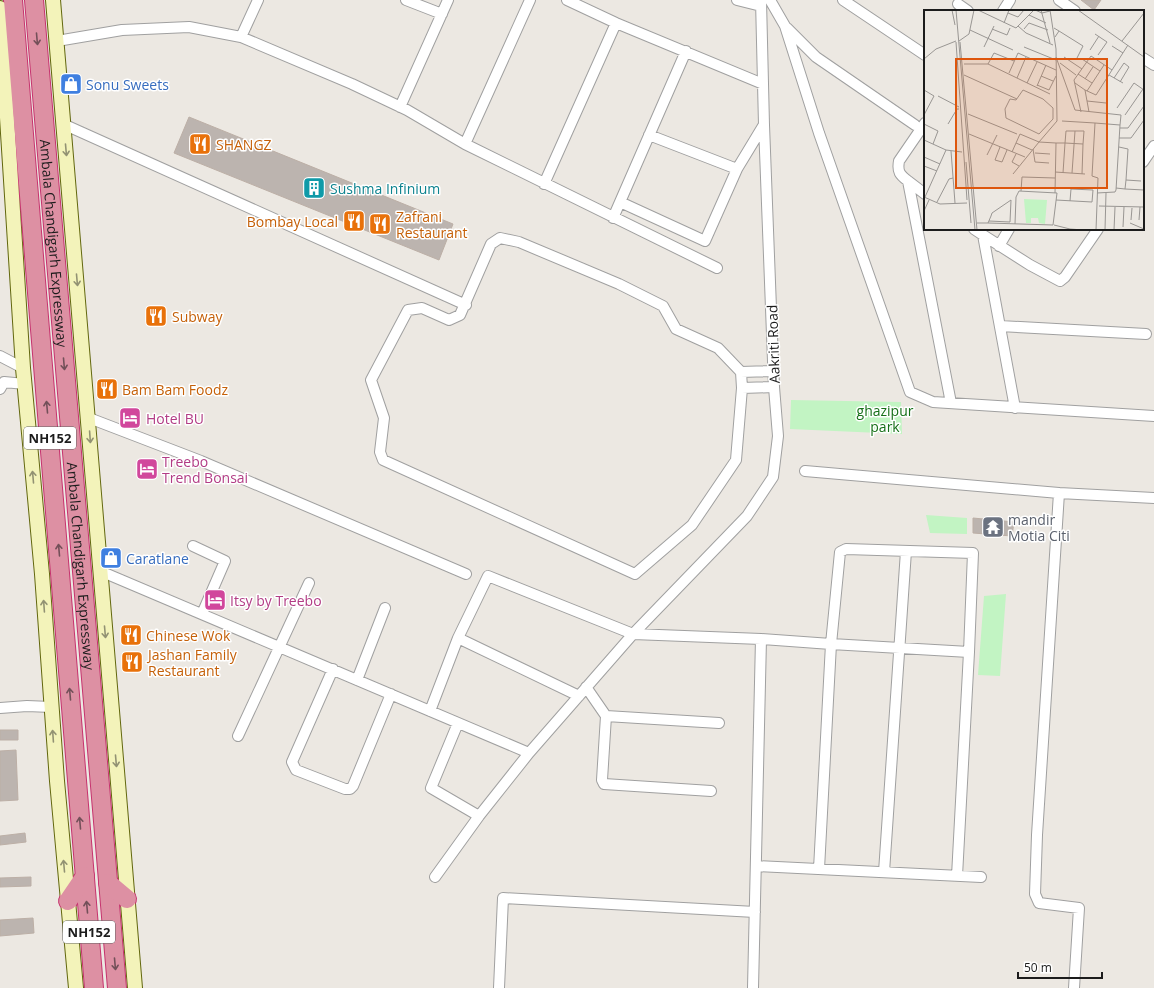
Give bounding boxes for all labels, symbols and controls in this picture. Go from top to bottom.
inset map [924,10,1144,230]
one-way arrow [33,32,41,45]
shop icon: Sonu Sweets [58,71,84,97]
place label: Sonu Sweets [86,75,169,94]
restaurant icon: SHANGZ [187,131,213,157]
place label: SHANGZ [216,135,272,154]
street label: Ambala Chandigarh Expressway [36,138,73,349]
one-way arrow [62,143,69,156]
building icon: Sushma Infinium [301,175,327,201]
place label: Sushma Infinium [330,179,440,198]
place label: Zafrani Restaurant [396,207,468,242]
restaurant icon: Bombay Local [341,208,367,234]
restaurant icon: Zafrani Restaurant [367,211,393,237]
place label: Bombay Local [247,212,338,231]
one-way arrow [73,273,80,286]
restaurant icon: Subway [143,303,169,329]
street label: Aakriti Road [762,304,784,384]
place label: Subway [172,307,223,326]
one-way arrow [61,357,68,370]
restaurant icon: Bam Bam Foodz [94,376,120,402]
place label: Bam Bam Foodz [122,380,228,399]
one-way arrow [43,401,51,414]
park label: ghazipur park [857,401,914,436]
hotel icon: Hotel BU [117,405,143,431]
place label: Hotel BU [146,409,204,428]
road number: NH152 [24,427,76,449]
one-way arrow [87,430,94,443]
place label: Treebo Trend Bonsai [162,452,248,487]
hotel icon: Treebo Trend Bonsai [134,456,160,482]
street label: Ambala Chandigarh Expressway [63,461,100,672]
one-way arrow [29,471,37,484]
place label: mandir Motia Citi [1008,510,1070,545]
temple icon: mandir Motia Citi [980,514,1006,540]
one-way arrow [55,544,62,557]
shop icon: Caratlane [98,545,124,571]
place label: Caratlane [126,549,189,568]
hotel icon: Itsy by Treebo [202,587,228,613]
place label: Itsy by Treebo [230,591,322,610]
one-way arrow [41,600,48,613]
restaurant icon: Chinese Wok [118,622,144,648]
one-way arrow [102,625,109,638]
place label: Chinese Wok [146,626,231,645]
place label: Jashan Family Restaurant [146,645,238,680]
restaurant icon: Jashan Family Restaurant [119,649,145,675]
one-way arrow [66,688,74,701]
one-way arrow [50,730,57,743]
one-way arrow [112,754,120,767]
one-way arrow [77,817,84,830]
one-way arrow [61,860,68,873]
one-way arrow [84,901,91,914]
road number: NH152 [63,921,115,943]
scale bar [1018,954,1102,980]
one-way arrow [111,957,118,970]
text: 50 m [1024,959,1052,976]

